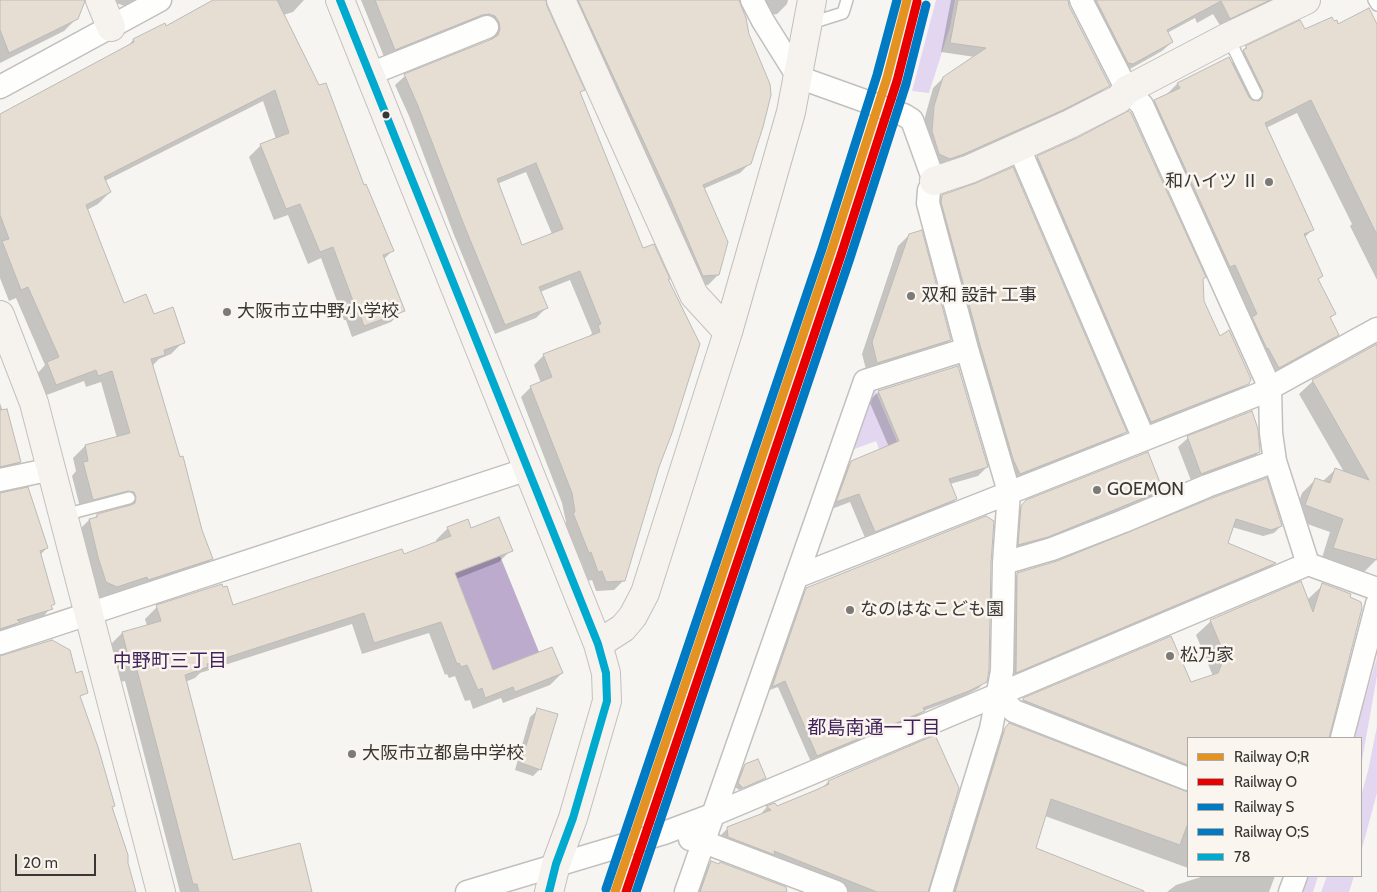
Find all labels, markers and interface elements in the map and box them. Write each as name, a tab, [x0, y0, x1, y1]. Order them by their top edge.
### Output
unlabelled marker	[381, 110, 391, 120]
place label: 和ハイツ Ⅱ	[1165, 171, 1259, 193]
marker: 和ハイツ Ⅱ	[1263, 176, 1275, 188]
place label: 双和 設計 工事	[921, 285, 1037, 307]
marker: 双和 設計 工事	[905, 290, 917, 302]
place label: 大阪市立中野小学校	[237, 301, 399, 323]
marker: 大阪市立中野小学校	[221, 306, 233, 318]
place label: GOEMON	[1107, 479, 1184, 501]
marker: GOEMON	[1091, 484, 1103, 496]
place label: なのはなこども園	[860, 599, 1004, 621]
marker: なのはなこども園	[844, 604, 856, 616]
place label: 松乃家	[1180, 645, 1234, 667]
district label: 中野町三丁目	[113, 650, 227, 672]
marker: 松乃家	[1164, 650, 1176, 662]
district label: 都島南通一丁目	[808, 717, 940, 739]
legend	[1187, 737, 1362, 877]
place label: 大阪市立都島中学校	[362, 743, 524, 765]
marker: 大阪市立都島中学校	[346, 748, 358, 760]
text: Railway O;R	[1234, 748, 1309, 766]
text: Railway O	[1234, 773, 1297, 791]
text: Railway S	[1234, 798, 1294, 816]
text: Railway O;S	[1234, 823, 1309, 841]
scale bar	[18, 844, 99, 876]
text: 78	[1234, 848, 1251, 866]
text: 20 m	[23, 854, 58, 872]

